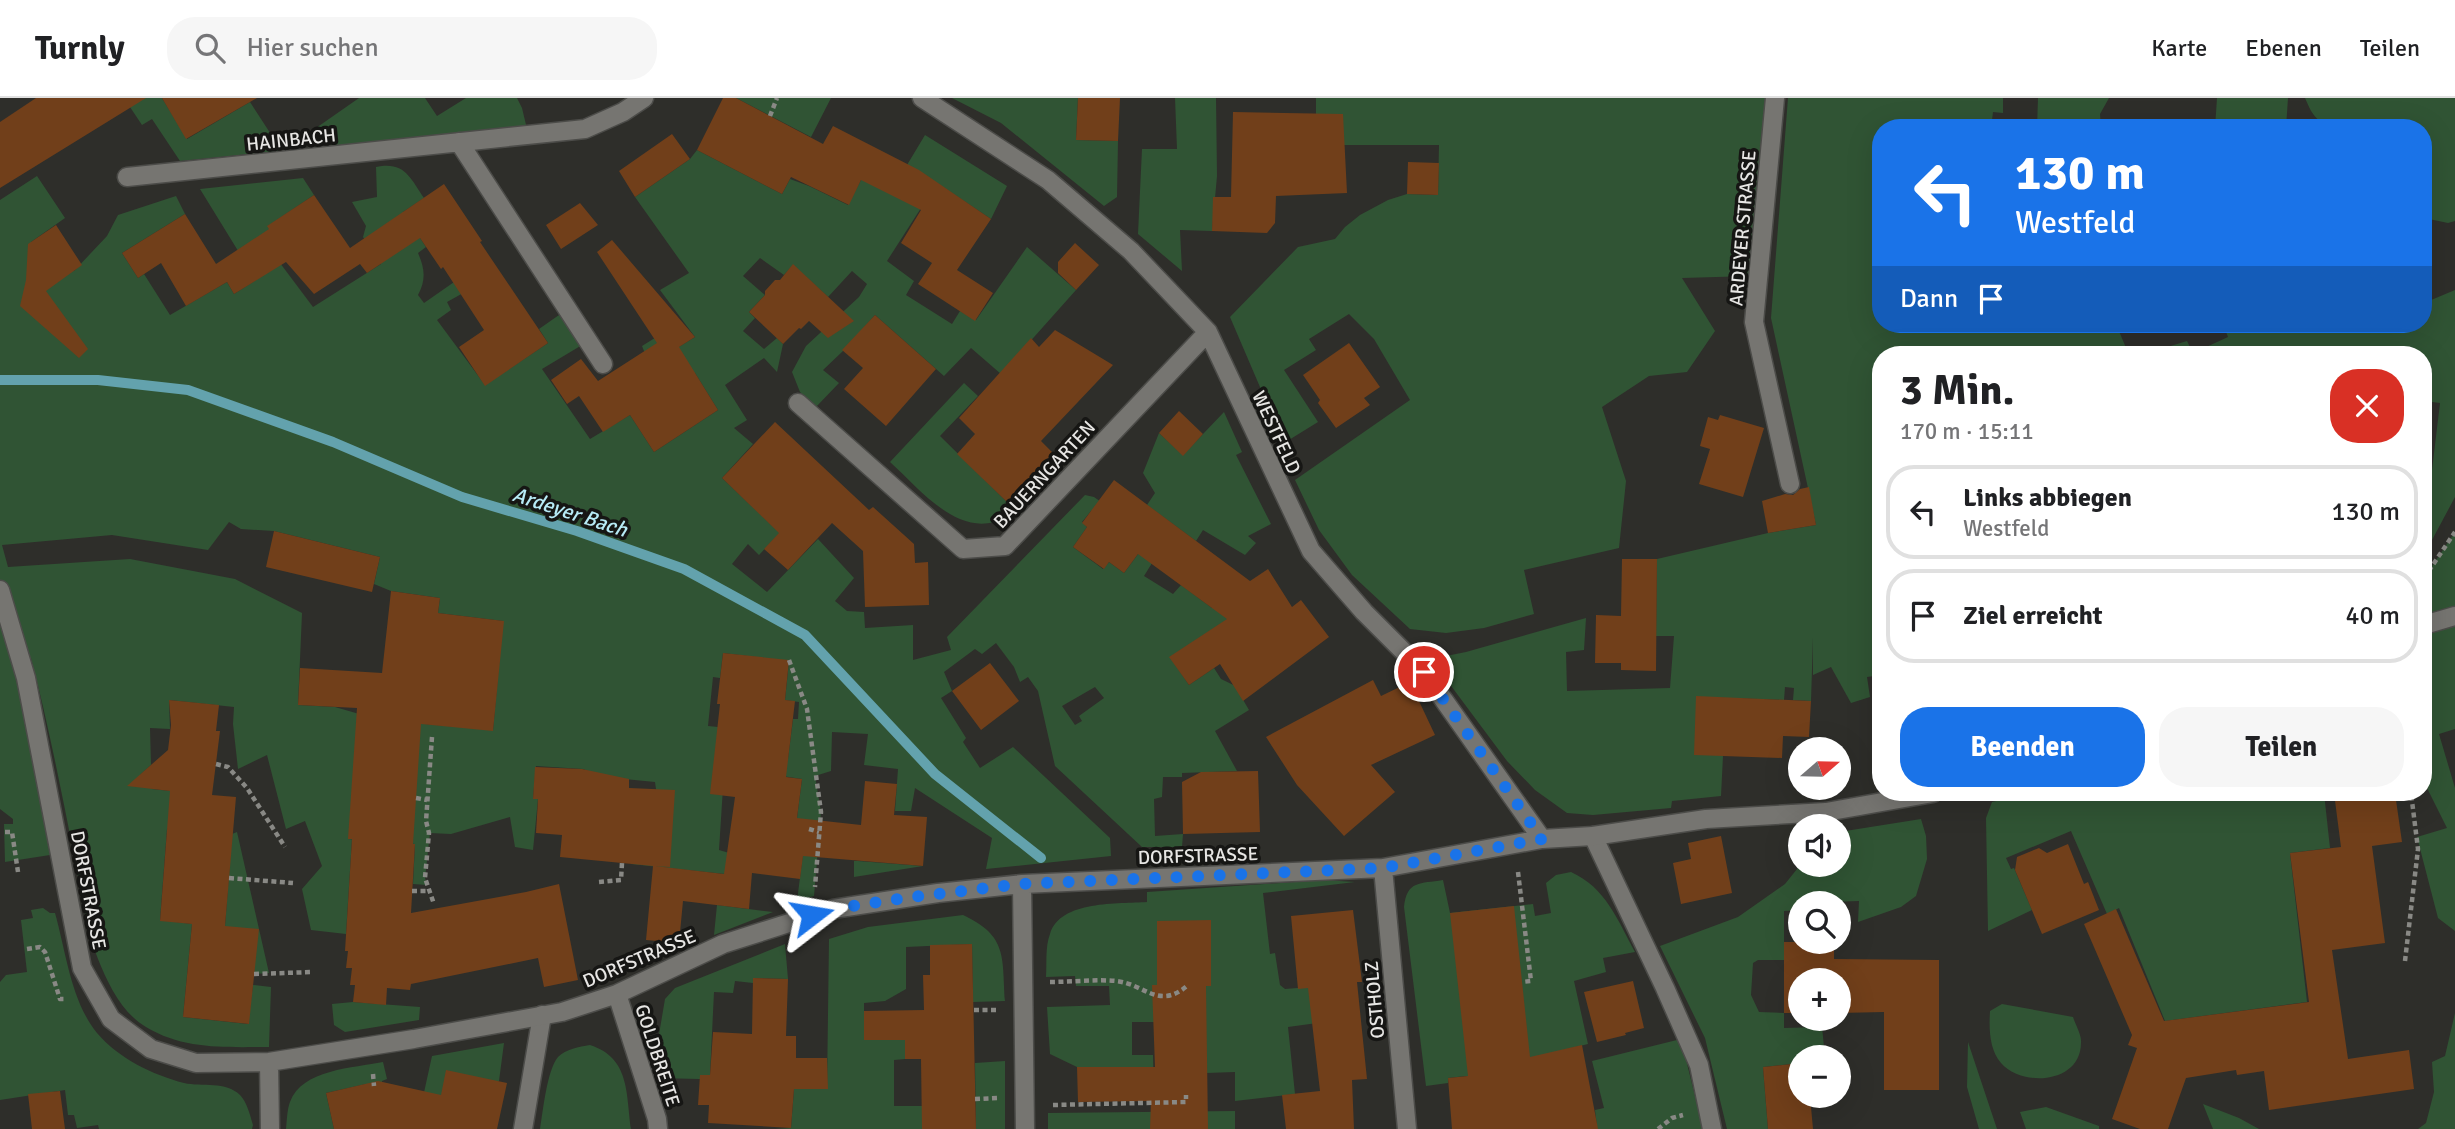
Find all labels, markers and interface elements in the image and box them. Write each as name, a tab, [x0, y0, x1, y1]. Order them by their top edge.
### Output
search box	[167, 17, 657, 80]
text: Turnly	[35, 28, 125, 69]
icon: search	[191, 29, 229, 67]
text: Hier suchen	[247, 32, 379, 64]
text: Karte	[2151, 33, 2207, 63]
text: Ebenen	[2245, 33, 2322, 63]
text: Teilen	[2360, 33, 2420, 63]
street label: HAINBACH	[245, 123, 337, 157]
text: 130 m	[2015, 143, 2145, 203]
icon: left	[1900, 147, 1991, 238]
street label: ARDEYER STRASSE	[1724, 149, 1762, 307]
text: Westfeld	[2015, 203, 2135, 242]
icon: arrive	[1972, 280, 2010, 318]
text: Dann	[1900, 283, 1958, 315]
text: 3 Min.	[1900, 365, 2014, 416]
button: close	[2330, 369, 2404, 443]
street label: WESTFELD	[1246, 387, 1306, 478]
street label: BAUERNGARTEN	[989, 416, 1101, 534]
text: 170 m · 15:11	[1900, 417, 2034, 446]
water label: Ardeyer Bach	[509, 481, 631, 543]
text: Links abbiegen	[1963, 482, 2132, 514]
icon: left	[1904, 493, 1942, 531]
text: 130 m	[2331, 496, 2400, 528]
text: Westfeld	[1963, 514, 2050, 543]
icon: arrive	[1904, 597, 1942, 635]
text: Ziel erreicht	[1963, 600, 2103, 632]
text: 40 m	[2345, 600, 2400, 632]
pin	[1394, 642, 1454, 702]
icon: arrive	[1405, 653, 1443, 691]
button: Beenden	[1900, 707, 2145, 787]
button: Teilen	[2159, 707, 2404, 787]
north arrow	[1788, 737, 1852, 800]
map controls	[1788, 737, 1851, 1108]
button: sound	[1788, 814, 1851, 877]
street label: DORFSTRASSE	[65, 829, 111, 952]
street label: DORFSTRASSE	[1137, 842, 1259, 870]
position arrow	[775, 878, 849, 952]
button: search	[1788, 891, 1851, 954]
street label: DORFSTRASSE	[579, 924, 700, 993]
street label: OSTHOLZ	[1360, 960, 1390, 1040]
button: +	[1788, 968, 1851, 1031]
street label: GOLDBREITE	[629, 1001, 685, 1109]
button: −	[1788, 1045, 1851, 1108]

